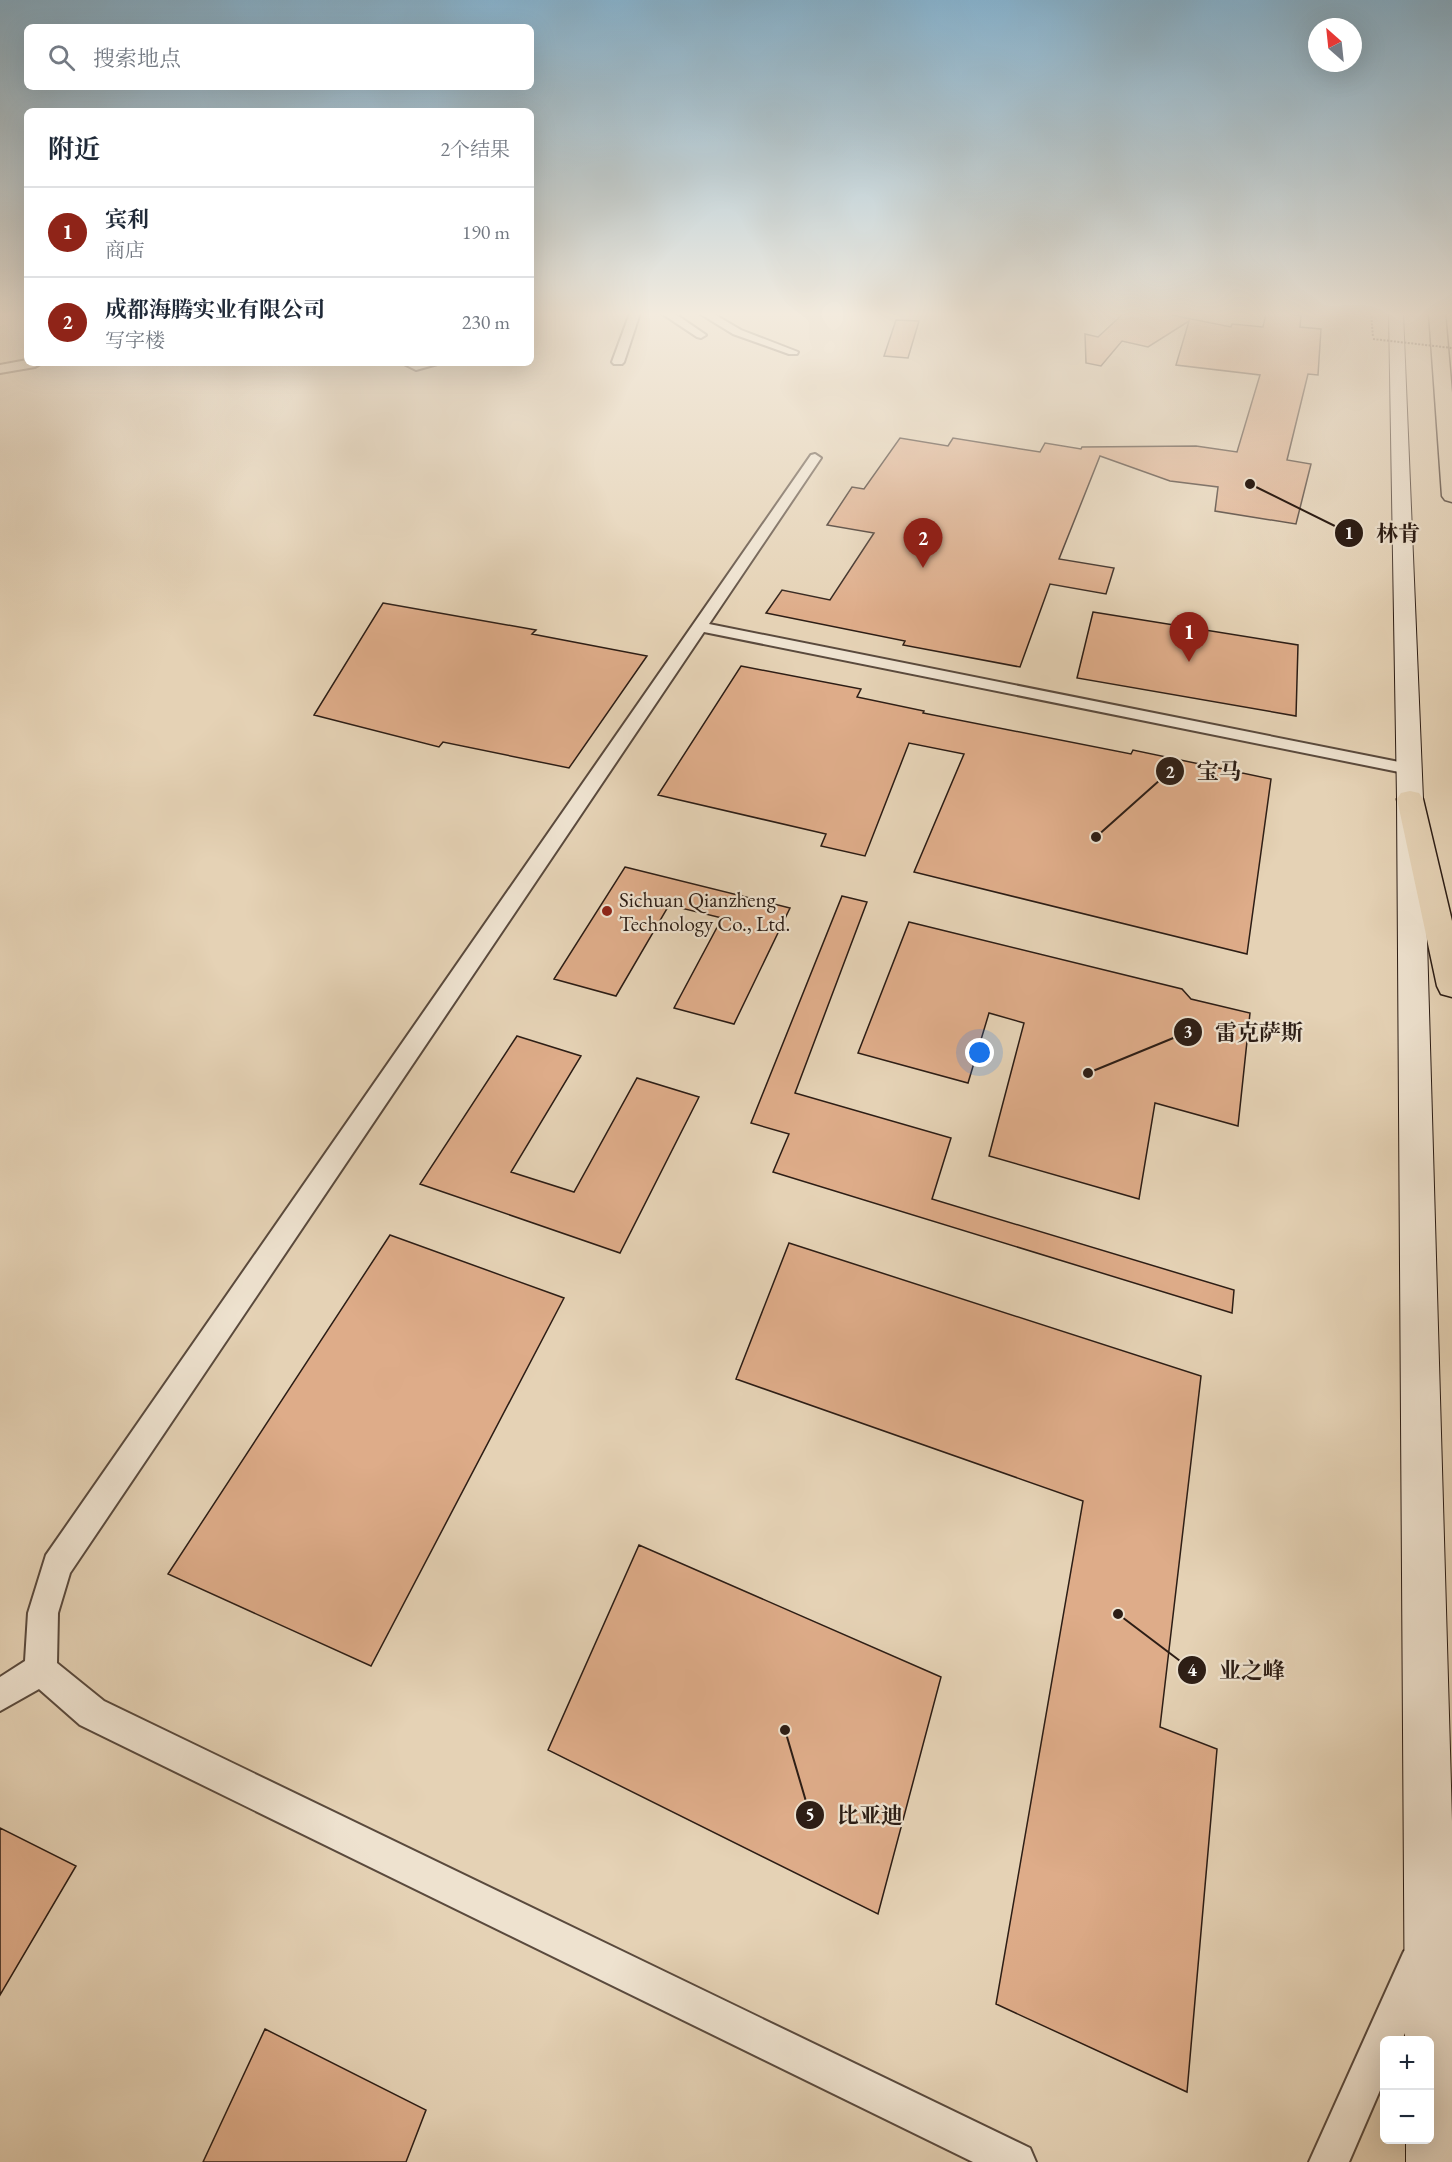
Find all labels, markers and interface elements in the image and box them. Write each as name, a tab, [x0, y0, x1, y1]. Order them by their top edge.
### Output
north arrow	[1308, 18, 1362, 72]
search box	[24, 24, 534, 90]
icon: search	[45, 41, 78, 74]
text: 搜索地点	[93, 44, 181, 73]
text: 附近	[48, 132, 100, 166]
text: 2个结果	[440, 136, 510, 162]
text: 宾利	[105, 205, 149, 234]
text: 1	[62, 219, 73, 245]
text: 190 m	[462, 219, 510, 245]
text: 商店	[105, 237, 145, 263]
text: 成都海腾实业有限公司	[105, 295, 325, 324]
text: 2	[62, 309, 73, 335]
text: 230 m	[462, 309, 510, 335]
text: 写字楼	[105, 327, 165, 353]
callout: 林肯	[1334, 513, 1432, 553]
pin: 2	[904, 518, 942, 568]
text: 林肯	[1376, 519, 1420, 548]
text: 1	[1344, 521, 1354, 544]
pin: 1	[1170, 612, 1208, 662]
callout: 宝马	[1155, 751, 1253, 791]
text: 宝马	[1197, 757, 1241, 786]
text: 2	[1165, 760, 1175, 783]
place label: Sichuan Qianzheng Technology Co., Ltd.	[619, 886, 790, 937]
marker: Sichuan Qianzheng Technology Co., Ltd.	[600, 904, 614, 918]
callout: 雷克萨斯	[1173, 1012, 1315, 1052]
text: 雷克萨斯	[1215, 1018, 1303, 1047]
text: 3	[1183, 1020, 1193, 1043]
your location	[965, 1038, 994, 1067]
callout: 业之峰	[1177, 1650, 1297, 1690]
text: 业之峰	[1219, 1656, 1285, 1685]
text: 4	[1187, 1658, 1197, 1681]
callout: 比亚迪	[795, 1795, 915, 1835]
text: 比亚迪	[837, 1801, 903, 1830]
text: 5	[805, 1803, 815, 1826]
map controls	[1380, 2036, 1434, 2144]
button: +	[1380, 2036, 1434, 2090]
button: −	[1380, 2090, 1434, 2144]

